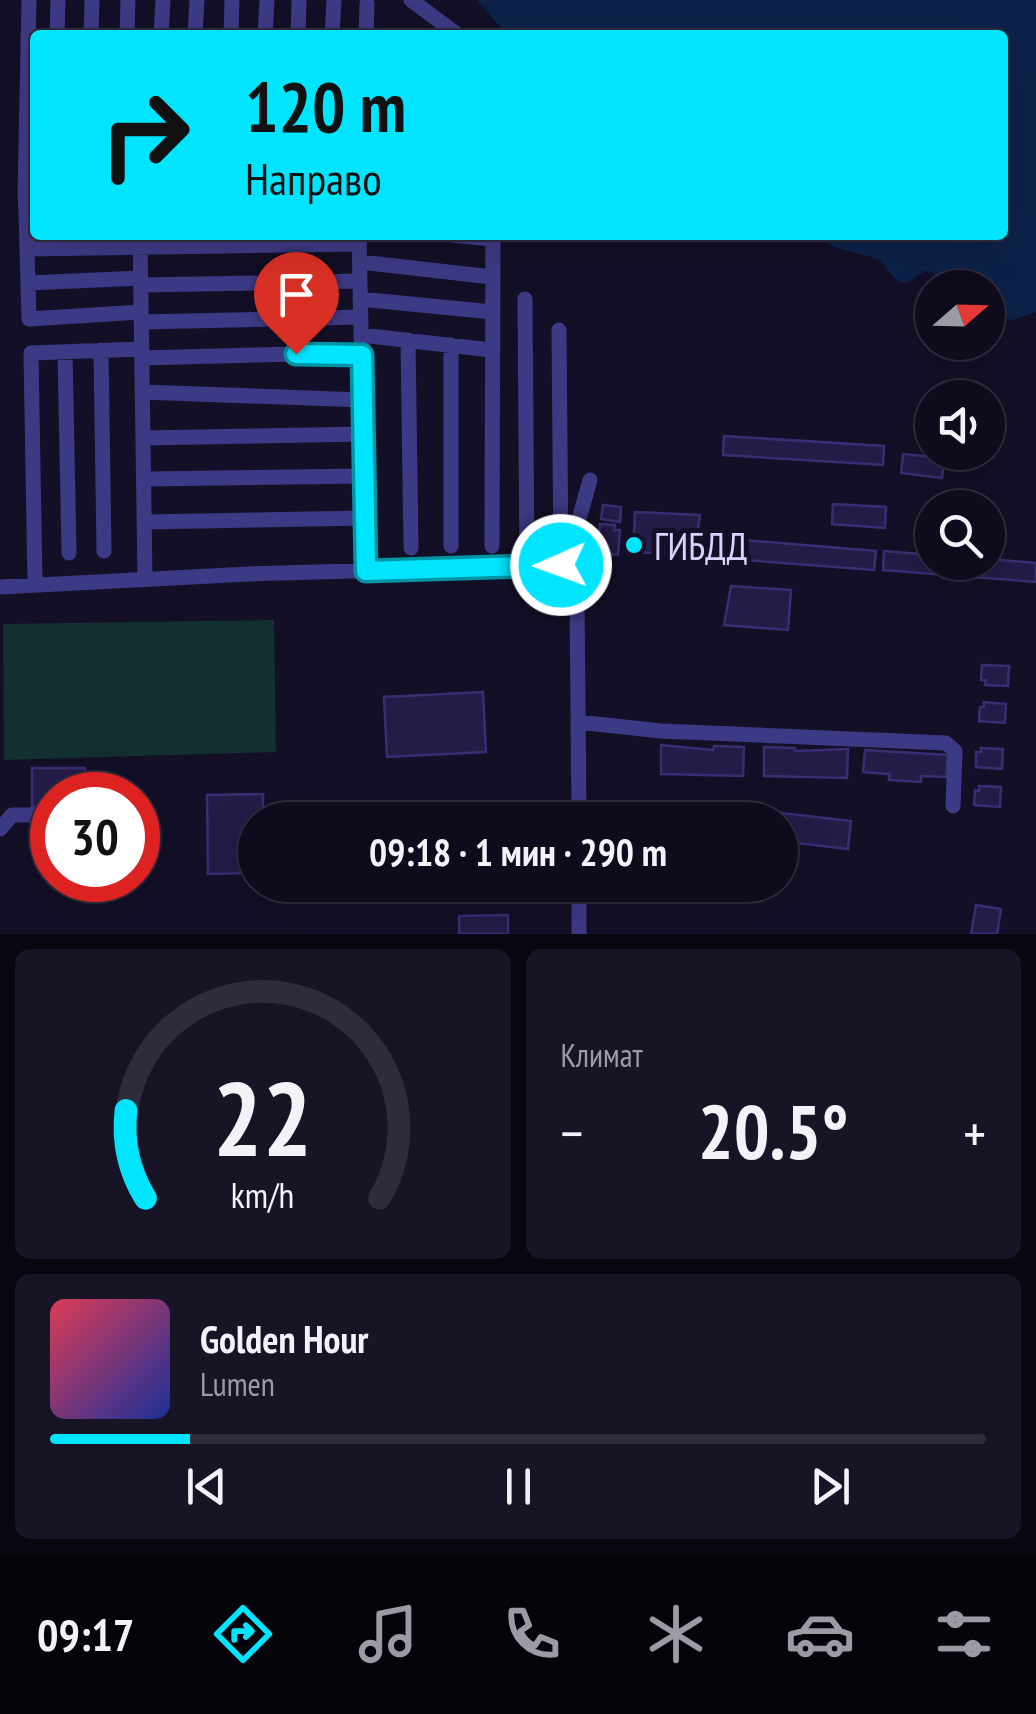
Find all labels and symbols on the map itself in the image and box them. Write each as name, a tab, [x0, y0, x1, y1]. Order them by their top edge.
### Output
pin	[254, 252, 339, 355]
north arrow	[915, 270, 1005, 360]
position arrow	[509, 513, 613, 617]
place label: ГИБДД	[654, 521, 747, 570]
marker: ГИБДД	[623, 534, 645, 556]
speed limit sign: 30	[30, 772, 160, 902]

